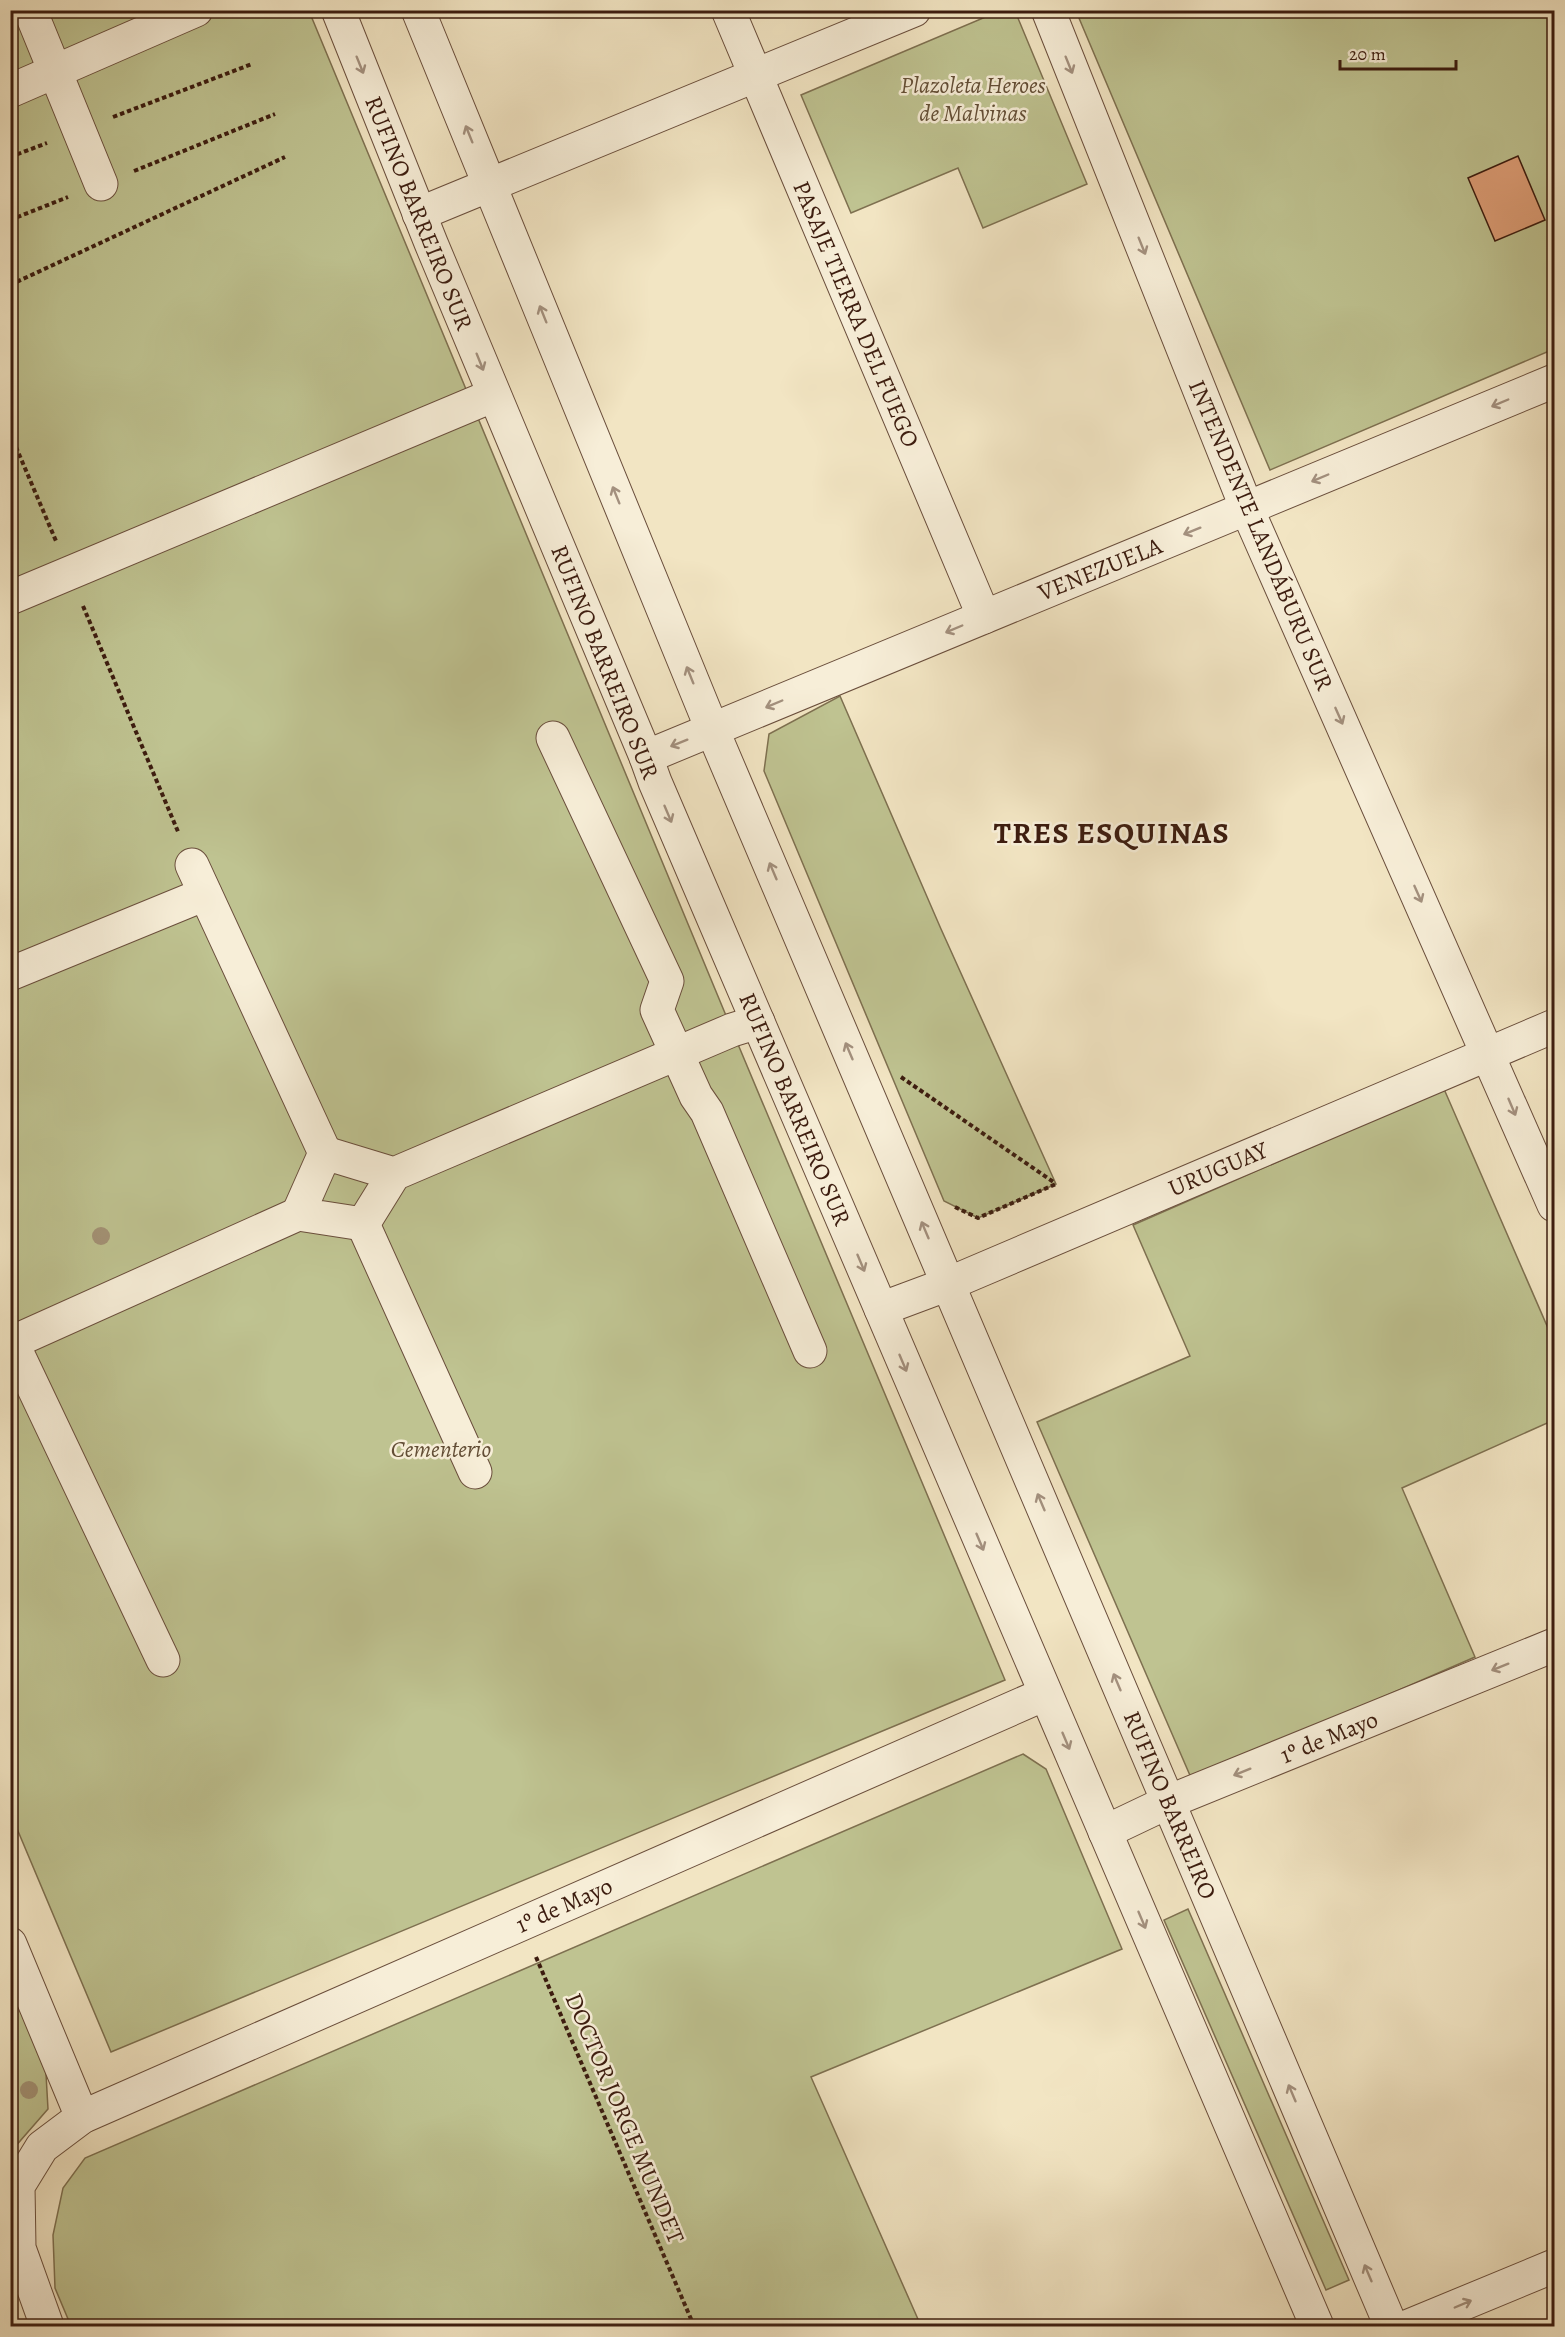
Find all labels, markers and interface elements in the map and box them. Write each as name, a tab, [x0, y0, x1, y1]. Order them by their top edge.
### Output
scale bar	[1340, 33, 1456, 71]
text: 20 m	[1349, 42, 1386, 66]
one-way arrow	[355, 55, 366, 74]
one-way arrow	[1064, 55, 1075, 74]
park label: Plazoleta Heroes de Malvinas	[900, 69, 1046, 129]
street label: RUFINO BARREIRO SUR	[357, 91, 481, 335]
one-way arrow	[463, 125, 474, 143]
street label: PASAJE TIERRA DEL FUEGO	[785, 176, 927, 452]
one-way arrow	[1137, 236, 1148, 255]
one-way arrow	[537, 305, 548, 324]
one-way arrow	[475, 353, 486, 371]
street label: INTENDENTE LANDÁBURU SUR	[1181, 375, 1341, 695]
one-way arrow	[1492, 398, 1510, 409]
one-way arrow	[1312, 473, 1330, 484]
one-way arrow	[610, 486, 621, 504]
one-way arrow	[1184, 526, 1202, 537]
street label: VENEZUELA	[1032, 529, 1168, 609]
street label: RUFINO BARREIRO SUR	[543, 540, 667, 784]
one-way arrow	[945, 624, 963, 635]
one-way arrow	[684, 666, 695, 685]
one-way arrow	[765, 699, 783, 710]
one-way arrow	[1333, 707, 1345, 725]
one-way arrow	[670, 738, 689, 749]
one-way arrow	[663, 804, 674, 822]
district label: TRES ESQUINAS	[994, 813, 1230, 853]
one-way arrow	[766, 863, 778, 881]
one-way arrow	[1412, 885, 1424, 903]
street label: RUFINO BARREIRO SUR	[731, 988, 859, 1231]
one-way arrow	[843, 1042, 854, 1060]
one-way arrow	[1507, 1098, 1518, 1116]
street label: URUGUAY	[1163, 1133, 1274, 1204]
one-way arrow	[919, 1222, 930, 1240]
one-way arrow	[856, 1253, 867, 1272]
one-way arrow	[898, 1354, 909, 1372]
park label: Cementerio	[391, 1433, 491, 1465]
one-way arrow	[1035, 1494, 1046, 1512]
one-way arrow	[975, 1533, 986, 1551]
one-way arrow	[1492, 1662, 1510, 1673]
one-way arrow	[1111, 1673, 1122, 1691]
street label: 1º de Mayo	[1275, 1703, 1383, 1771]
street label: RUFINO BARREIRO	[1116, 1706, 1224, 1904]
one-way arrow	[1060, 1731, 1072, 1749]
one-way arrow	[1233, 1767, 1252, 1778]
street label: 1º de Mayo	[511, 1870, 617, 1940]
one-way arrow	[1138, 1911, 1149, 1929]
street label: DOCTOR JORGE MUNDET	[558, 1988, 692, 2248]
one-way arrow	[1286, 2085, 1297, 2103]
one-way arrow	[1362, 2264, 1373, 2282]
one-way arrow	[1454, 2298, 1472, 2309]

